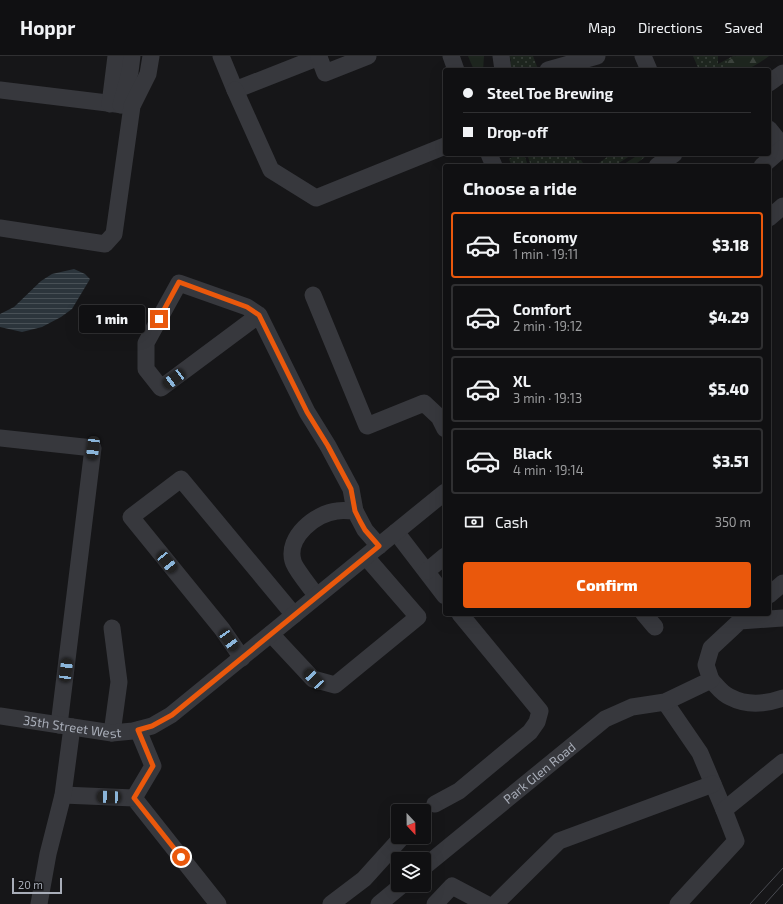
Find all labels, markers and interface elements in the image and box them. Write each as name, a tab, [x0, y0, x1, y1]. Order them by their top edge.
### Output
text: Hoppr	[20, 16, 75, 39]
text: Map	[588, 19, 616, 36]
text: Directions	[638, 19, 703, 36]
text: Saved	[725, 19, 763, 36]
text: Steel Toe Brewing	[487, 84, 613, 102]
text: Drop-off	[487, 123, 548, 141]
text: Choose a ride	[463, 177, 577, 199]
icon: car	[465, 227, 501, 263]
text: Economy	[513, 228, 578, 246]
text: $3.18	[712, 236, 749, 254]
text: 1 min · 19:11	[513, 246, 578, 262]
icon: car	[465, 299, 501, 335]
text: Comfort	[513, 300, 571, 318]
callout: 1 min	[79, 305, 145, 333]
text: $4.29	[709, 308, 749, 326]
route end	[150, 310, 168, 328]
text: 1 min	[96, 311, 128, 327]
text: 2 min · 19:12	[513, 318, 582, 334]
car	[161, 367, 187, 391]
icon: car	[465, 371, 501, 407]
text: XL	[513, 372, 531, 390]
text: $5.40	[709, 380, 749, 398]
text: 3 min · 19:13	[513, 390, 582, 406]
car	[86, 435, 100, 461]
icon: car	[465, 443, 501, 479]
text: Black	[513, 444, 552, 462]
text: $3.51	[713, 452, 749, 470]
text: 4 min · 19:14	[513, 462, 584, 478]
icon: cash	[463, 511, 485, 533]
text: Cash	[495, 513, 528, 531]
text: 350 m	[715, 514, 751, 530]
car	[155, 549, 179, 575]
button: Confirm	[463, 562, 751, 608]
car	[217, 627, 241, 653]
car	[59, 657, 73, 683]
car	[301, 666, 327, 692]
street label: 35th Street West	[22, 712, 122, 741]
street label: Park Glen Road	[500, 738, 579, 807]
car	[97, 791, 121, 803]
north arrow	[391, 804, 431, 844]
map controls	[391, 804, 431, 892]
route start	[172, 848, 190, 866]
button: layers	[391, 852, 431, 892]
scale bar	[12, 876, 62, 895]
text: 20 m	[18, 878, 43, 891]

